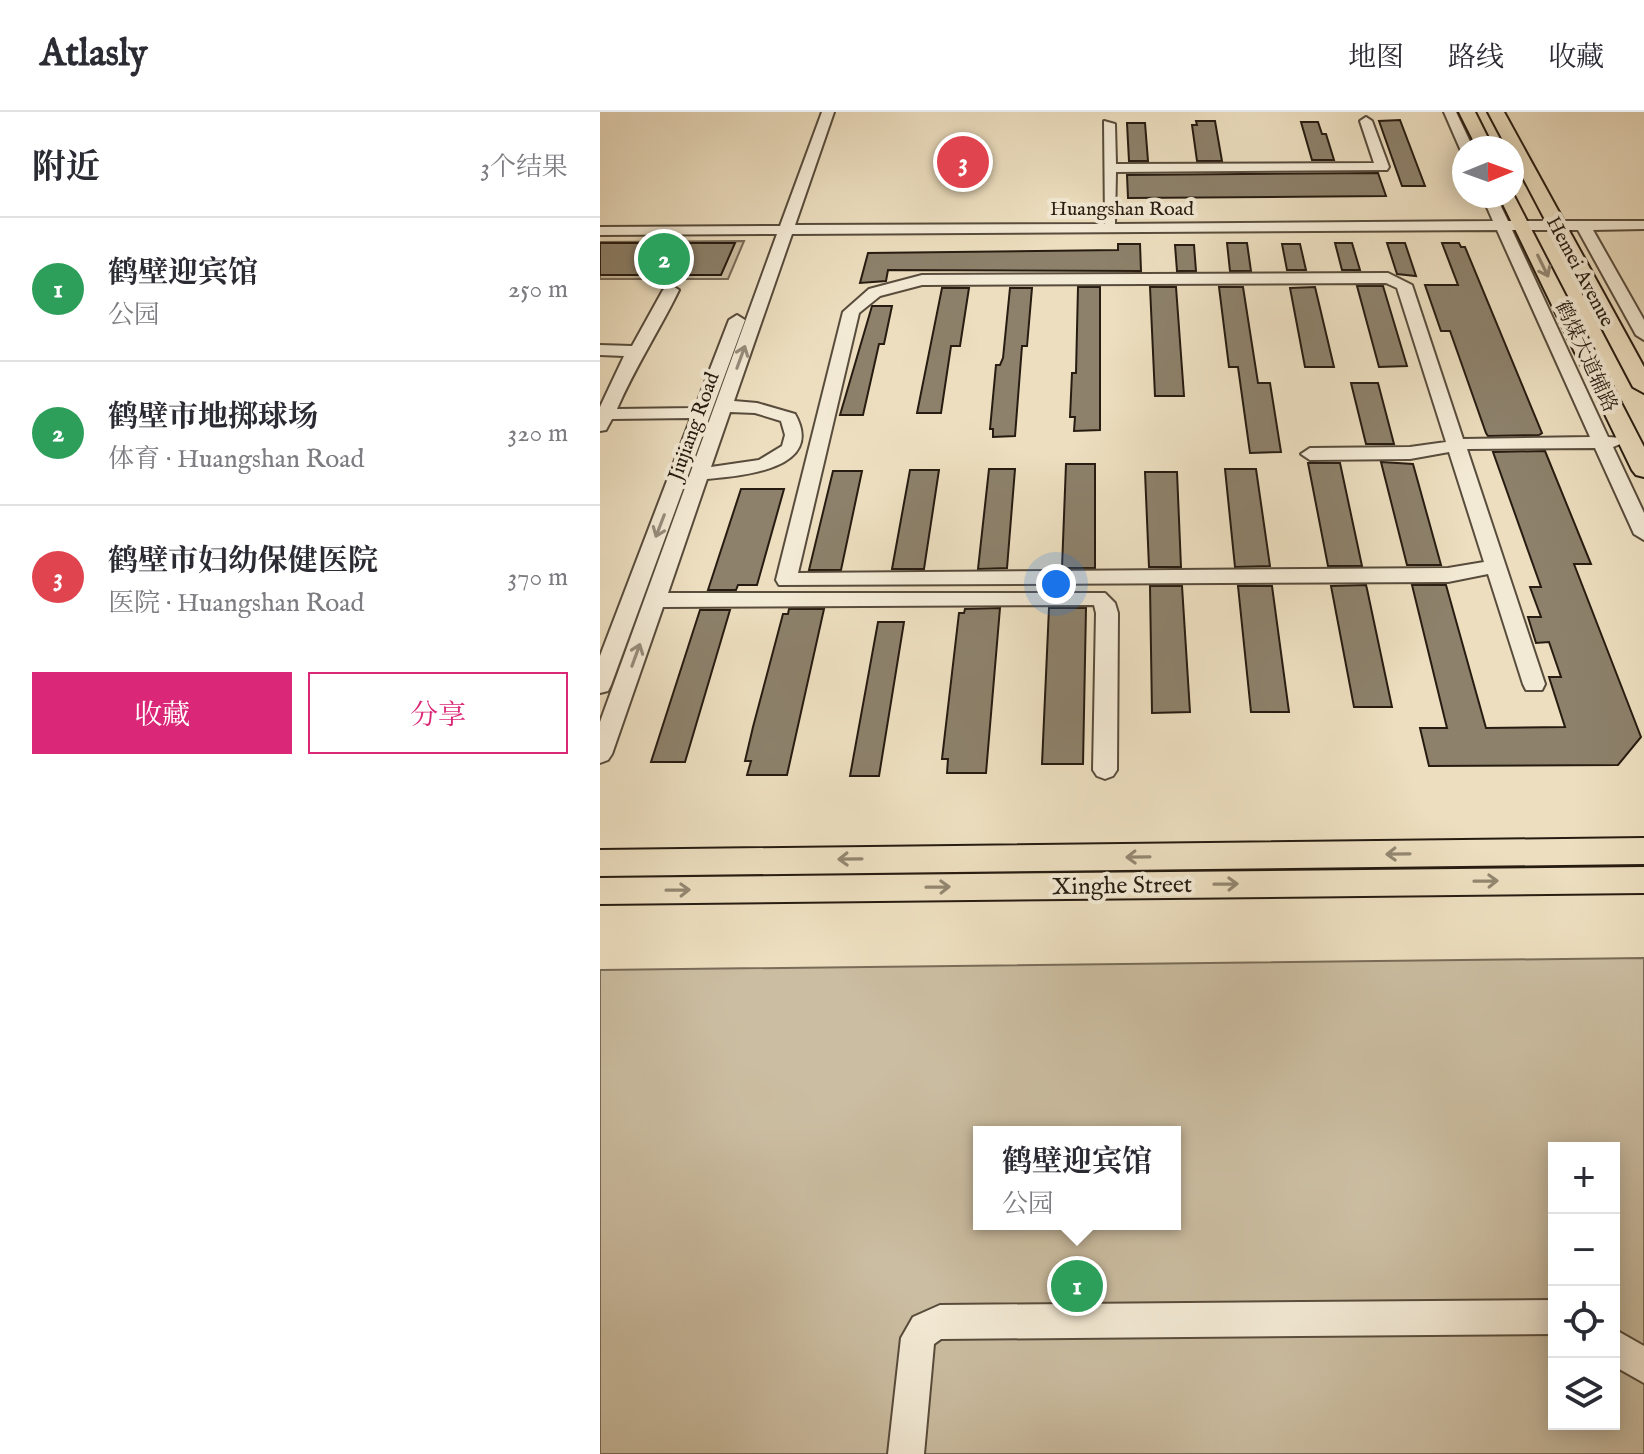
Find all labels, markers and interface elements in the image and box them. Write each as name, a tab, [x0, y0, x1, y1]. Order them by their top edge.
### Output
text: Atlasly	[40, 31, 148, 79]
text: 地图	[1348, 41, 1404, 76]
text: 路线	[1448, 41, 1504, 76]
text: 收藏	[1548, 41, 1604, 76]
pin: 3	[937, 132, 989, 192]
north arrow	[1452, 136, 1524, 208]
text: 附近	[32, 147, 100, 190]
text: 3个结果	[480, 151, 568, 184]
street label: Huangshan Road	[1050, 197, 1194, 222]
street label: Hemei Avenue	[1540, 212, 1619, 331]
pin: 2	[638, 229, 690, 289]
one-way arrow	[1536, 253, 1551, 277]
text: 鹤壁迎宾馆	[108, 255, 258, 293]
text: 1	[53, 273, 63, 306]
text: 250 m	[508, 273, 568, 306]
street label: 鹤煤大道辅路	[1549, 297, 1622, 416]
text: 公园	[108, 299, 160, 332]
one-way arrow	[735, 345, 750, 370]
street label: Jiujiang Road	[663, 369, 726, 486]
text: 鹤壁市地掷球场	[108, 399, 318, 437]
text: 2	[52, 417, 64, 450]
text: 320 m	[508, 417, 568, 450]
text: 体育 · Huangshan Road	[108, 443, 364, 476]
one-way arrow	[652, 513, 666, 538]
text: 鹤壁市妇幼保健医院	[108, 543, 378, 581]
text: 3	[53, 561, 63, 594]
text: 370 m	[508, 561, 568, 594]
your location	[1036, 564, 1076, 604]
text: 医院 · Huangshan Road	[108, 587, 364, 620]
one-way arrow	[629, 642, 644, 667]
button: 收藏	[32, 672, 292, 754]
button: 分享	[308, 672, 568, 754]
one-way arrow	[1385, 846, 1412, 862]
one-way arrow	[1125, 849, 1152, 864]
one-way arrow	[837, 852, 864, 867]
street label: Xinghe Street	[1052, 870, 1192, 903]
one-way arrow	[1472, 873, 1499, 889]
one-way arrow	[1212, 876, 1239, 892]
one-way arrow	[924, 879, 951, 895]
one-way arrow	[664, 882, 691, 898]
popup	[973, 1126, 1181, 1230]
map controls	[1548, 1142, 1620, 1430]
button: +	[1548, 1142, 1620, 1214]
text: 鹤壁迎宾馆	[1002, 1144, 1152, 1182]
text: 公园	[1002, 1188, 1054, 1221]
button: −	[1548, 1214, 1620, 1286]
pin: 1	[1051, 1256, 1103, 1316]
button: locate	[1548, 1286, 1620, 1358]
button: layers	[1548, 1358, 1620, 1430]

